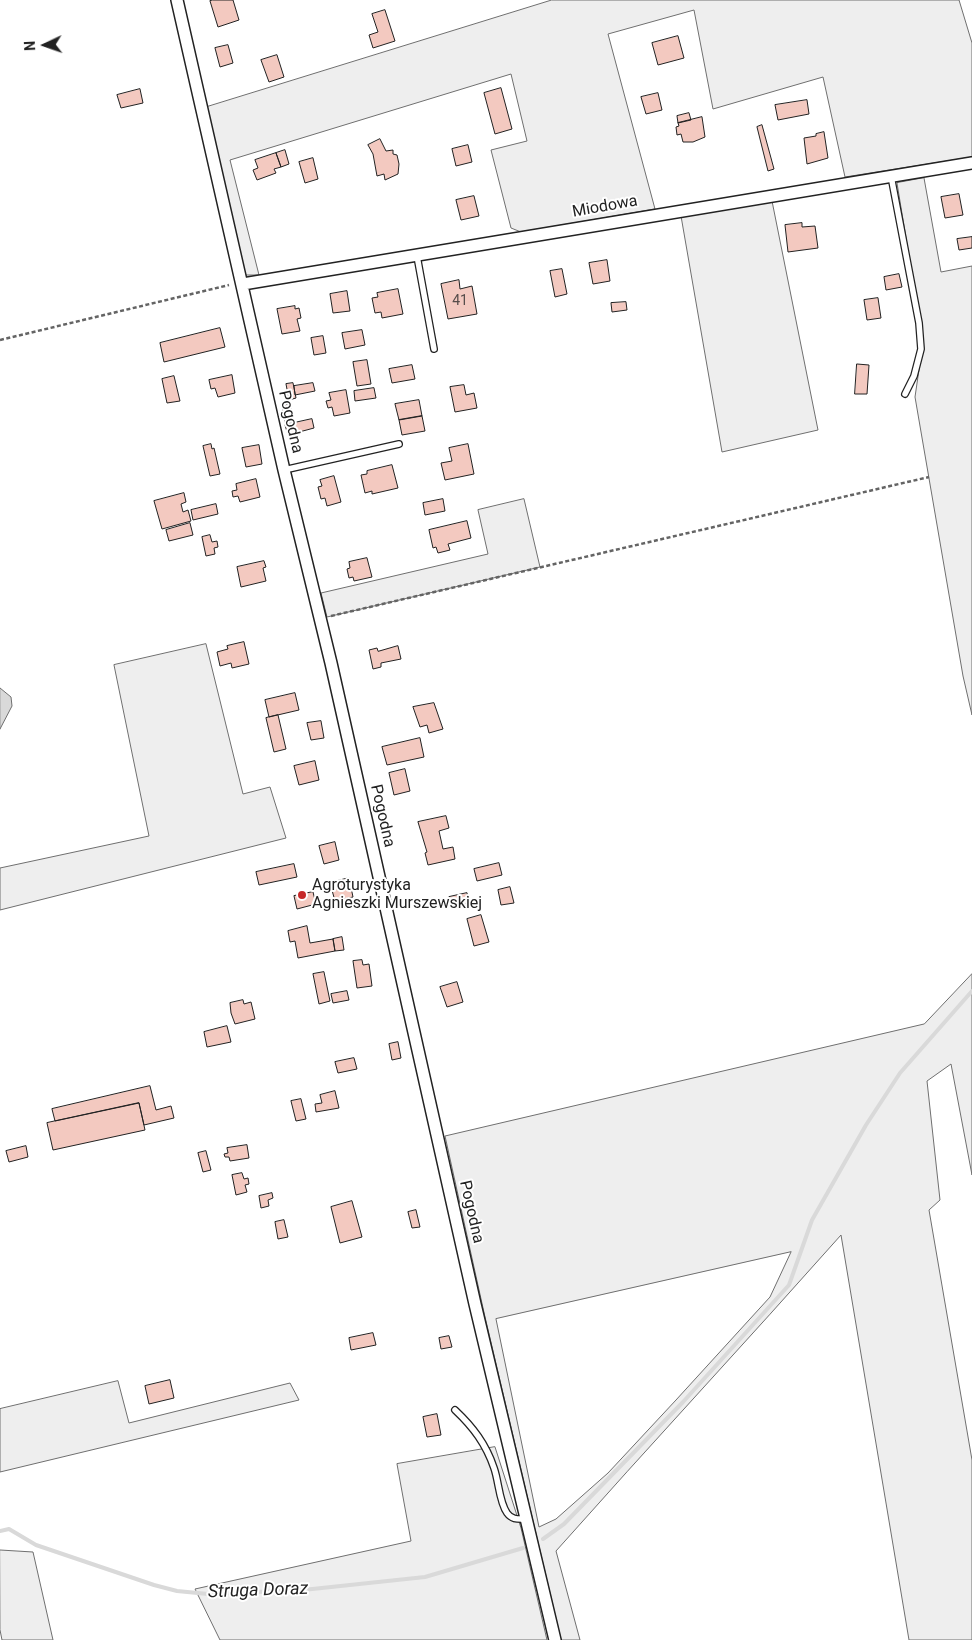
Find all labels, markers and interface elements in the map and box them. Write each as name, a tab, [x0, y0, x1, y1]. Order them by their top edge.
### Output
north arrow	[20, 20, 70, 70]
text: N	[22, 40, 38, 51]
street label: Miodowa	[571, 192, 639, 222]
house number: 41	[452, 293, 468, 309]
street label: Pogodna	[273, 389, 307, 455]
street label: Pogodna	[365, 783, 399, 849]
place label: Agroturystyka Agnieszki Murszewskiej	[312, 876, 482, 914]
marker: Agroturystyka Agnieszki Murszewskiej	[296, 889, 308, 901]
street label: Pogodna	[454, 1179, 488, 1245]
water label: Struga Doraz	[207, 1578, 309, 1604]

